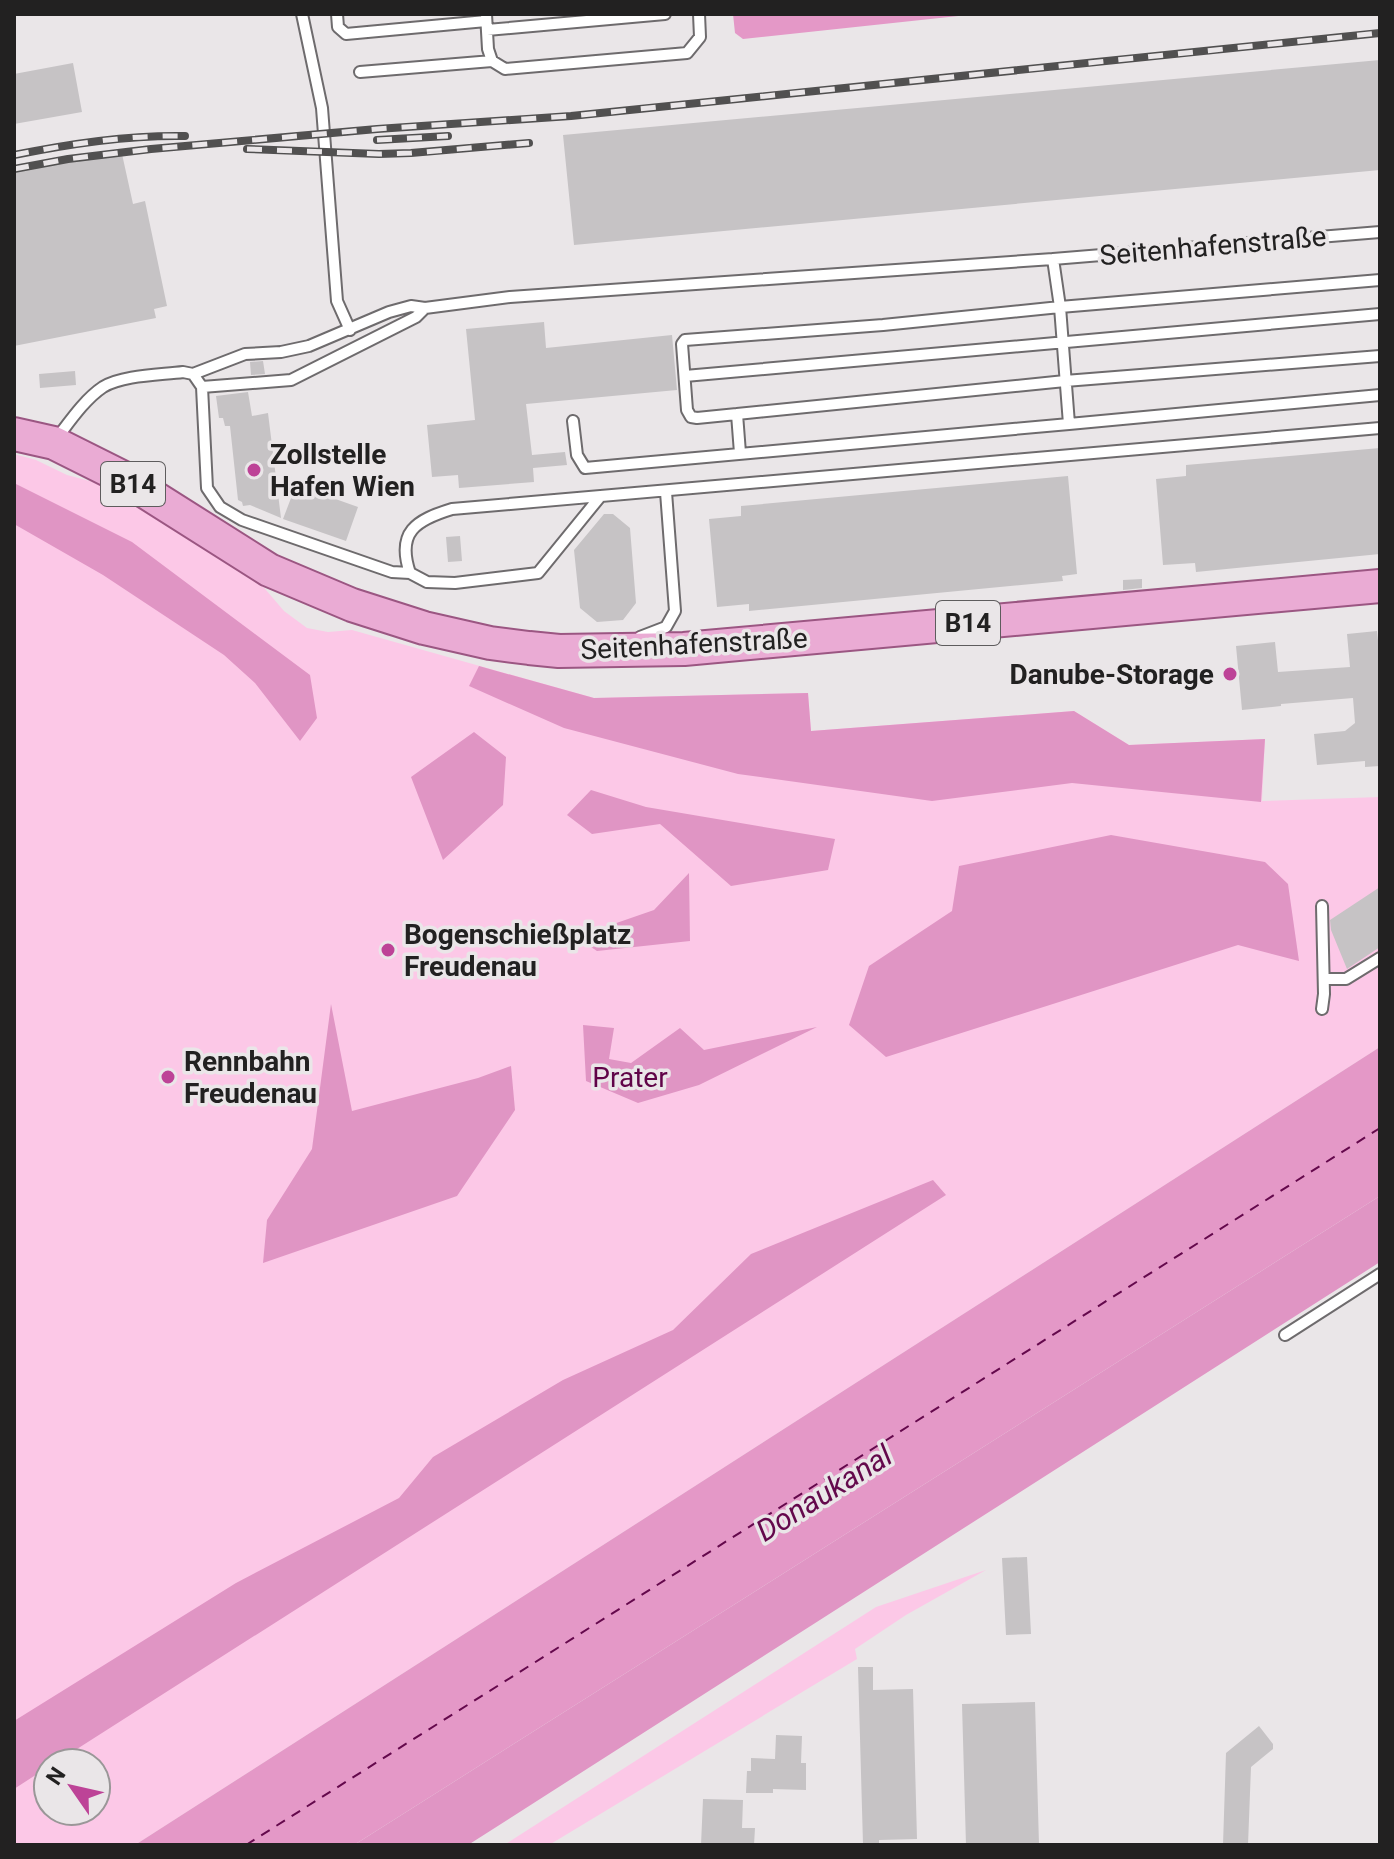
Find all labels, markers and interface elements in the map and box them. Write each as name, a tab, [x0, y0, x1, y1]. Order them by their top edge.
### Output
street label: Seitenhafenstraße	[1098, 220, 1328, 272]
place label: Zollstelle Hafen Wien	[270, 438, 415, 503]
marker: Zollstelle Hafen Wien	[245, 461, 263, 479]
road number: B14	[101, 462, 165, 506]
road number: B14	[936, 601, 1000, 645]
street label: Seitenhafenstraße	[580, 622, 808, 666]
place label: Danube-Storage	[1009, 658, 1214, 691]
marker: Danube-Storage	[1221, 665, 1239, 683]
place label: Bogenschießplatz Freudenau	[404, 918, 631, 983]
marker: Bogenschießplatz Freudenau	[379, 941, 397, 959]
place label: Rennbahn Freudenau	[184, 1045, 317, 1110]
park label: Prater	[592, 1061, 668, 1094]
marker: Rennbahn Freudenau	[159, 1068, 177, 1086]
water label: Donaukanal	[750, 1437, 899, 1548]
north arrow	[32, 1747, 112, 1827]
text: N	[41, 1763, 71, 1790]

